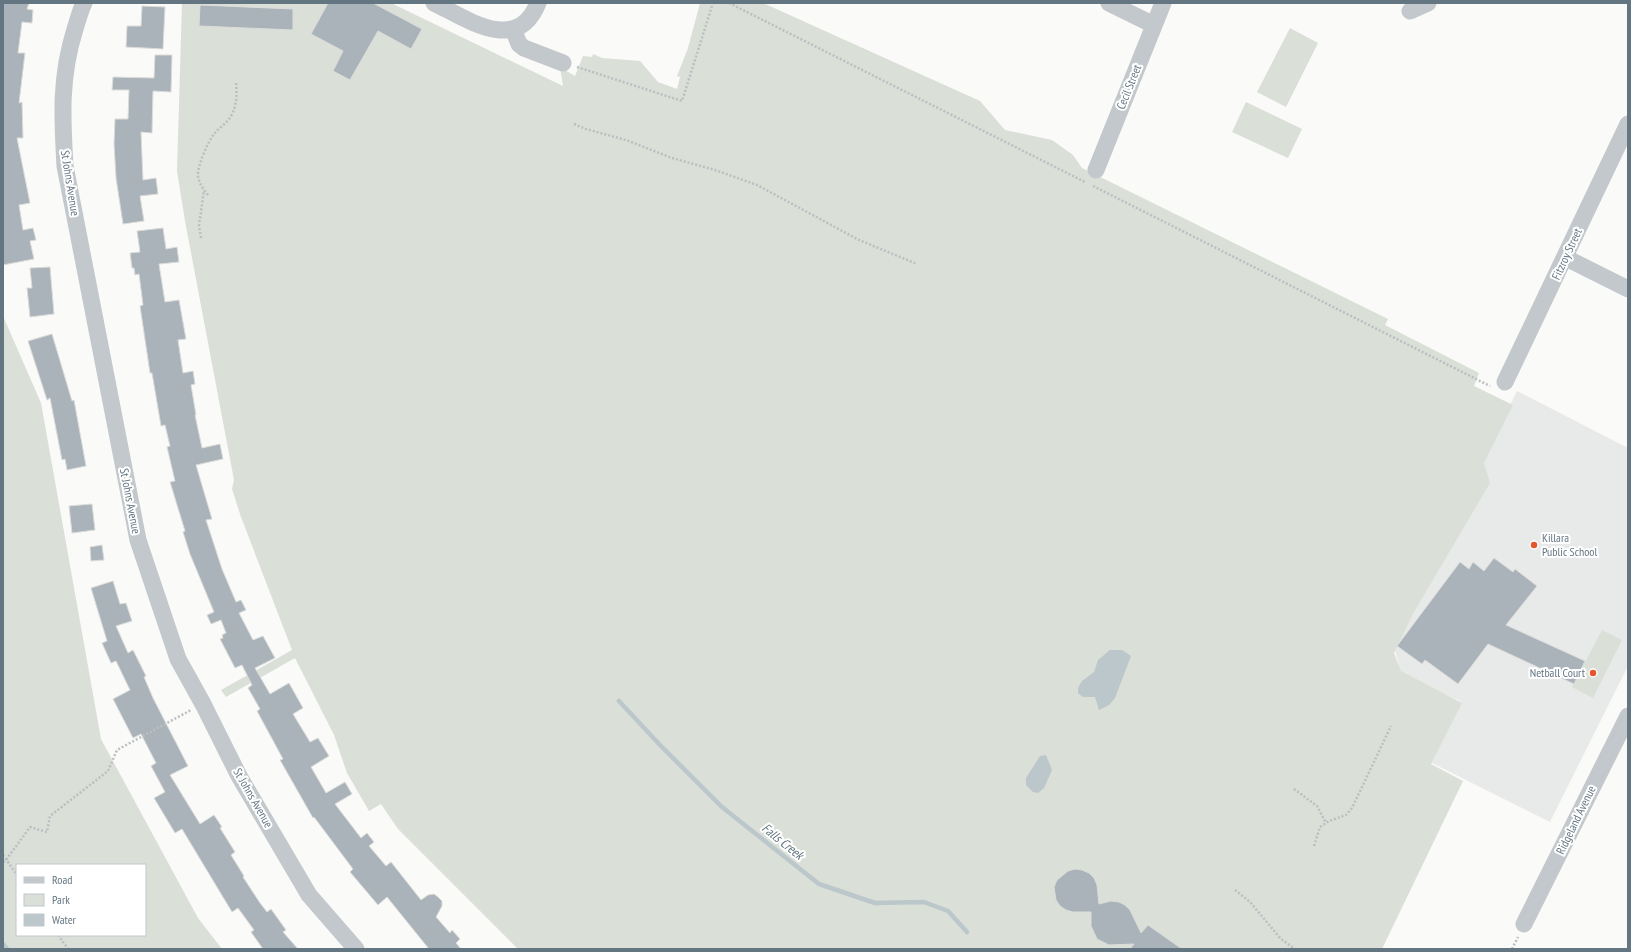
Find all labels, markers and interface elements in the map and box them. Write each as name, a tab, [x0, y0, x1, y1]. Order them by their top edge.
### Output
street label: Cecil Street	[1113, 62, 1145, 111]
street label: St Johns Avenue	[58, 149, 83, 217]
street label: Fitzroy Street	[1548, 225, 1585, 282]
street label: St Johns Avenue	[117, 467, 144, 535]
place label: Killara Public School	[1542, 530, 1598, 559]
marker: Killara Public School	[1529, 540, 1539, 550]
place label: Netball Court	[1530, 665, 1586, 680]
marker: Netball Court	[1588, 668, 1598, 678]
street label: St Johns Avenue	[230, 765, 277, 830]
street label: Ridgeland Avenue	[1553, 783, 1599, 856]
water label: Falls Creek	[758, 819, 809, 865]
legend	[16, 864, 146, 936]
text: Road	[52, 872, 72, 887]
text: Park	[52, 892, 70, 907]
text: Water	[52, 912, 77, 927]

